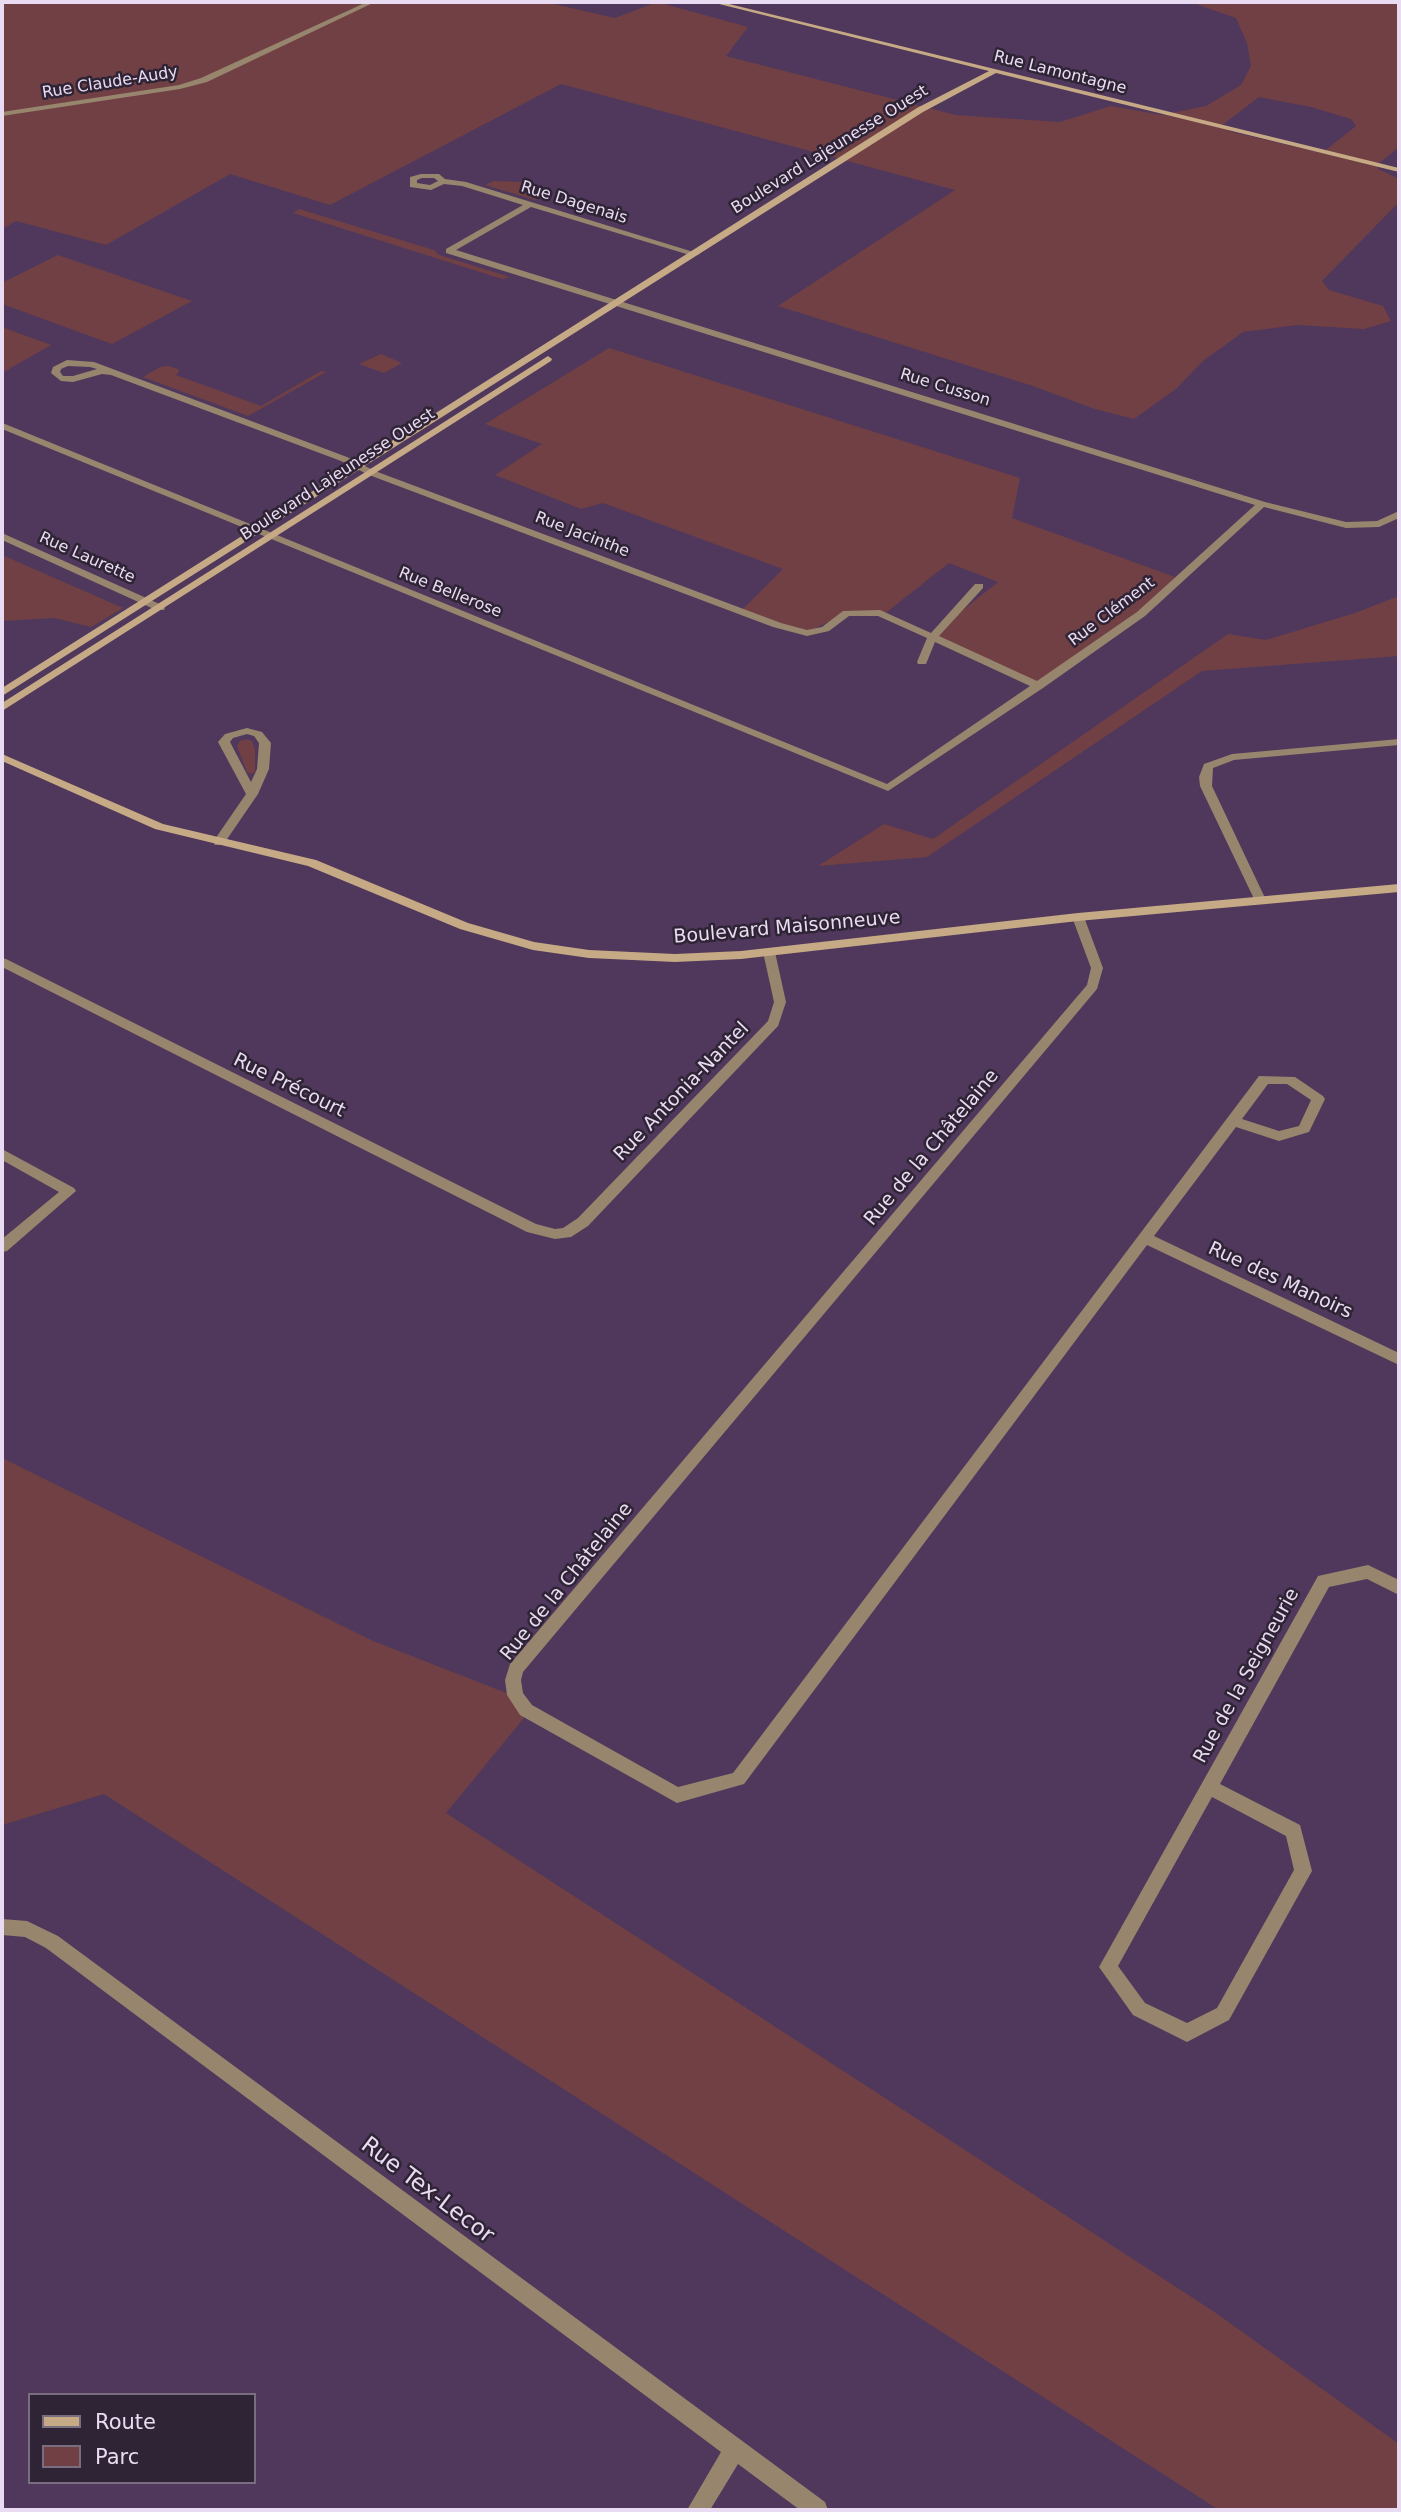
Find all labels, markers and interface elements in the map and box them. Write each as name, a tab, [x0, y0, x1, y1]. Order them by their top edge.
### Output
street label: Rue Lamontagne	[992, 47, 1128, 99]
street label: Rue Claude-Audy	[41, 63, 179, 103]
street label: Boulevard Lajeunesse Ouest	[728, 81, 932, 219]
street label: Rue Dagenais	[518, 178, 630, 228]
street label: Rue Cusson	[898, 365, 992, 411]
street label: Boulevard Lajeunesse Ouest	[237, 405, 439, 545]
street label: Rue Jacinthe	[532, 508, 632, 562]
street label: Rue Laurette	[36, 528, 138, 588]
street label: Rue Bellerose	[396, 564, 504, 622]
street label: Rue Clément	[1065, 573, 1159, 651]
street label: Boulevard Maisonneuve	[673, 907, 901, 949]
street label: Rue Antonia-Nantel	[610, 1018, 754, 1166]
street label: Rue Précourt	[229, 1049, 349, 1123]
street label: Rue de la Châtelaine	[860, 1065, 1004, 1231]
street label: Rue des Manoirs	[1204, 1238, 1356, 1324]
street label: Rue de la Châtelaine	[496, 1498, 638, 1666]
street label: Rue de la Seigneurie	[1189, 1585, 1305, 1767]
street label: Rue Tex-Lecor	[355, 2132, 499, 2250]
legend	[28, 2393, 256, 2484]
text: Route	[95, 2410, 156, 2434]
text: Parc	[95, 2445, 139, 2469]

